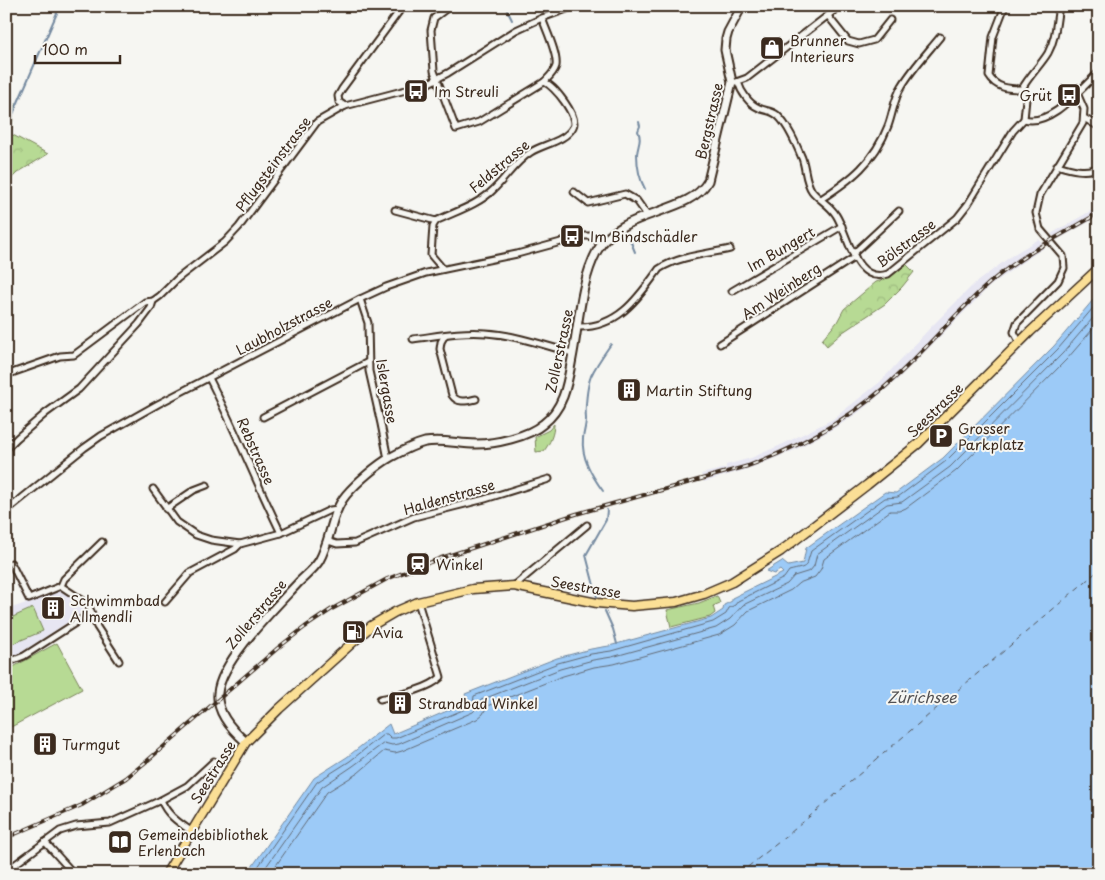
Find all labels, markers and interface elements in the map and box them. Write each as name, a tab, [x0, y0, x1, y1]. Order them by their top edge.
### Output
place label: Brunner Interieurs	[790, 30, 854, 67]
scale bar	[35, 32, 120, 64]
shop icon: Brunner Interieurs	[759, 35, 785, 61]
text: 100 m	[42, 37, 88, 60]
bus stop icon: Im Streuli	[403, 78, 429, 104]
place label: Im Streuli	[434, 81, 499, 102]
street label: Bergstrasse	[690, 81, 728, 161]
bus stop icon: Grüt	[1056, 82, 1082, 108]
place label: Grüt	[1020, 85, 1052, 106]
street label: Pflugsteinstrasse	[230, 112, 316, 216]
street label: Feldstrasse	[464, 134, 534, 198]
street label: Bölstrasse	[872, 214, 940, 272]
street label: Im Bungert	[743, 221, 819, 277]
bus stop icon: Im Bindschädler	[559, 223, 585, 249]
place label: Im Bindschädler	[590, 226, 698, 247]
street label: Am Weinberg	[737, 257, 825, 325]
street label: Laubholzstrasse	[232, 292, 336, 360]
street label: Zollerstrasse	[540, 307, 578, 395]
street label: Islergasse	[371, 357, 403, 425]
building icon: Martin Stiftung	[616, 377, 642, 403]
street label: Seestrasse	[902, 378, 968, 442]
place label: Martin Stiftung	[646, 380, 752, 401]
street label: Rebstrasse	[232, 414, 280, 488]
place label: Grosser Parkplatz	[958, 418, 1024, 455]
parking icon: Grosser Parkplatz	[928, 423, 954, 449]
street label: Haldenstrasse	[401, 474, 497, 520]
station icon: Winkel	[405, 551, 431, 577]
place label: Winkel	[436, 554, 483, 575]
street label: Seestrasse	[549, 570, 623, 604]
street label: Zollerstrasse	[221, 575, 291, 653]
place label: Schwimmbad Allmendli	[70, 590, 160, 627]
building icon: Schwimmbad Allmendli	[40, 595, 66, 621]
fuel station icon: Avia	[341, 619, 367, 645]
place label: Avia	[372, 622, 403, 643]
water label: Zürichsee	[887, 685, 957, 708]
building icon: Strandbad Winkel	[387, 690, 413, 716]
place label: Strandbad Winkel	[418, 693, 538, 714]
building icon: Turmgut	[32, 731, 58, 757]
place label: Turmgut	[62, 734, 120, 755]
street label: Seestrasse	[185, 736, 241, 808]
place label: Gemeindebibliothek Erlenbach	[138, 824, 269, 861]
library icon: Gemeindebibliothek Erlenbach	[107, 829, 133, 855]

